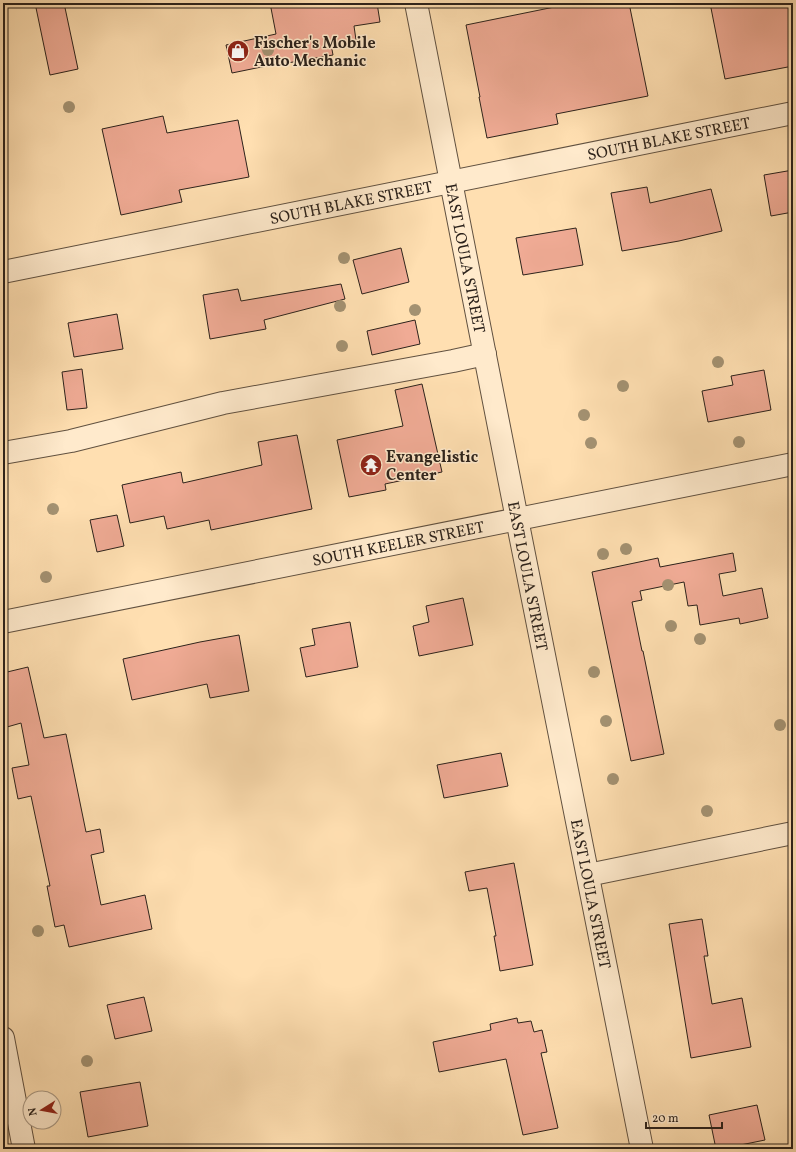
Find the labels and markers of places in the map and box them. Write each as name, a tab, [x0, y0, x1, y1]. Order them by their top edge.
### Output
place label: Fischer's Mobile Auto Mechanic	[254, 33, 376, 73]
shop icon: Fischer's Mobile Auto Mechanic	[225, 38, 251, 64]
place label: Evangelistic Center	[386, 447, 479, 487]
temple icon: Evangelistic Center	[358, 452, 384, 478]

